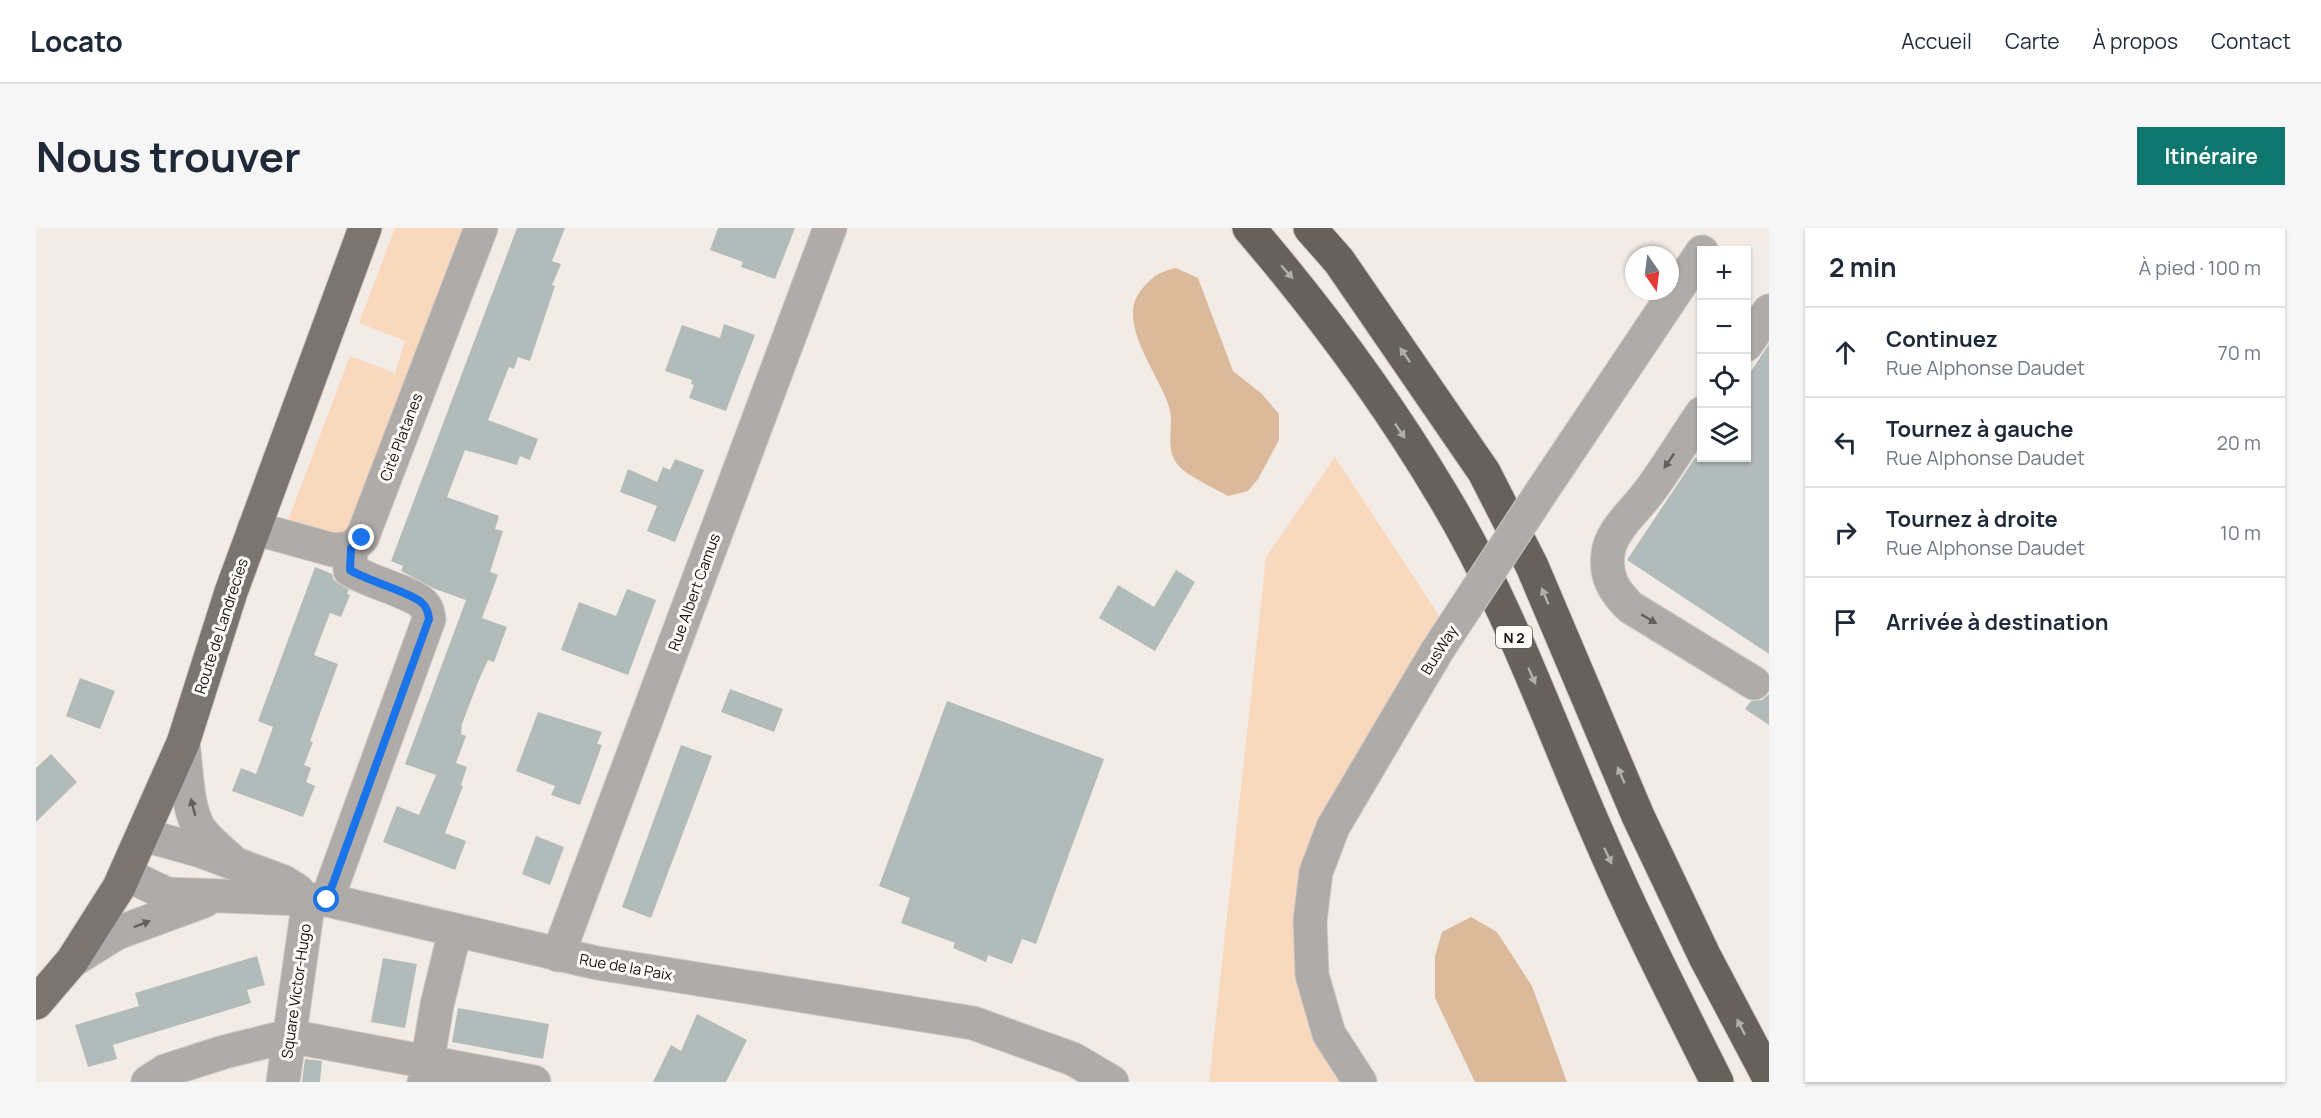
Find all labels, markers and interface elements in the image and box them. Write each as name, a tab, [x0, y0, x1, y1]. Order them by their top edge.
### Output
text: Locato	[30, 22, 123, 60]
text: Accueil	[1901, 27, 1972, 55]
text: Carte	[2005, 27, 2059, 55]
text: À propos	[2092, 27, 2178, 55]
text: Contact	[2211, 27, 2291, 55]
text: Nous trouver	[36, 127, 301, 185]
button: Itinéraire	[2137, 127, 2285, 185]
north arrow	[1625, 246, 1679, 300]
map controls	[1697, 246, 1751, 462]
button: +	[1697, 246, 1751, 300]
text: 2 min	[1829, 249, 1897, 285]
text: À pied · 100 m	[2139, 254, 2261, 281]
one-way arrow	[1280, 264, 1293, 279]
button: −	[1697, 300, 1751, 354]
text: Continuez	[1886, 324, 1998, 354]
icon: ahead	[1829, 336, 1862, 369]
text: 70 m	[2218, 339, 2261, 366]
one-way arrow	[1399, 347, 1411, 363]
button: locate	[1697, 354, 1751, 408]
text: Rue Alphonse Daudet	[1886, 354, 2085, 381]
street label: Cité Platanes	[375, 390, 427, 484]
button: layers	[1697, 408, 1751, 462]
text: Tournez à gauche	[1886, 414, 2073, 444]
one-way arrow	[1395, 423, 1406, 439]
icon: left	[1829, 426, 1862, 459]
text: 20 m	[2216, 429, 2261, 456]
text: Rue Alphonse Daudet	[1886, 444, 2085, 471]
one-way arrow	[1663, 453, 1675, 469]
text: Tournez à droite	[1886, 504, 2058, 534]
icon: right	[1829, 516, 1862, 549]
text: 10 m	[2220, 519, 2261, 546]
route end	[348, 524, 374, 550]
street label: Rue Albert Camus	[663, 530, 725, 654]
text: Rue Alphonse Daudet	[1886, 534, 2085, 561]
street label: Route de Landrecies	[189, 555, 253, 696]
one-way arrow	[1540, 586, 1550, 604]
icon: arrive	[1829, 606, 1862, 639]
text: Arrivée à destination	[1886, 607, 2109, 637]
one-way arrow	[1641, 613, 1657, 624]
street label: BusWay	[1416, 621, 1462, 679]
road number: N 2	[1496, 626, 1532, 648]
one-way arrow	[1527, 668, 1537, 686]
one-way arrow	[1616, 766, 1626, 784]
one-way arrow	[188, 797, 197, 815]
one-way arrow	[1603, 847, 1612, 864]
route start	[313, 886, 339, 912]
one-way arrow	[133, 918, 151, 928]
street label: Square Victor-Hugo	[276, 922, 316, 1060]
street label: Rue de la Paix	[578, 948, 674, 986]
one-way arrow	[1736, 1018, 1746, 1035]

